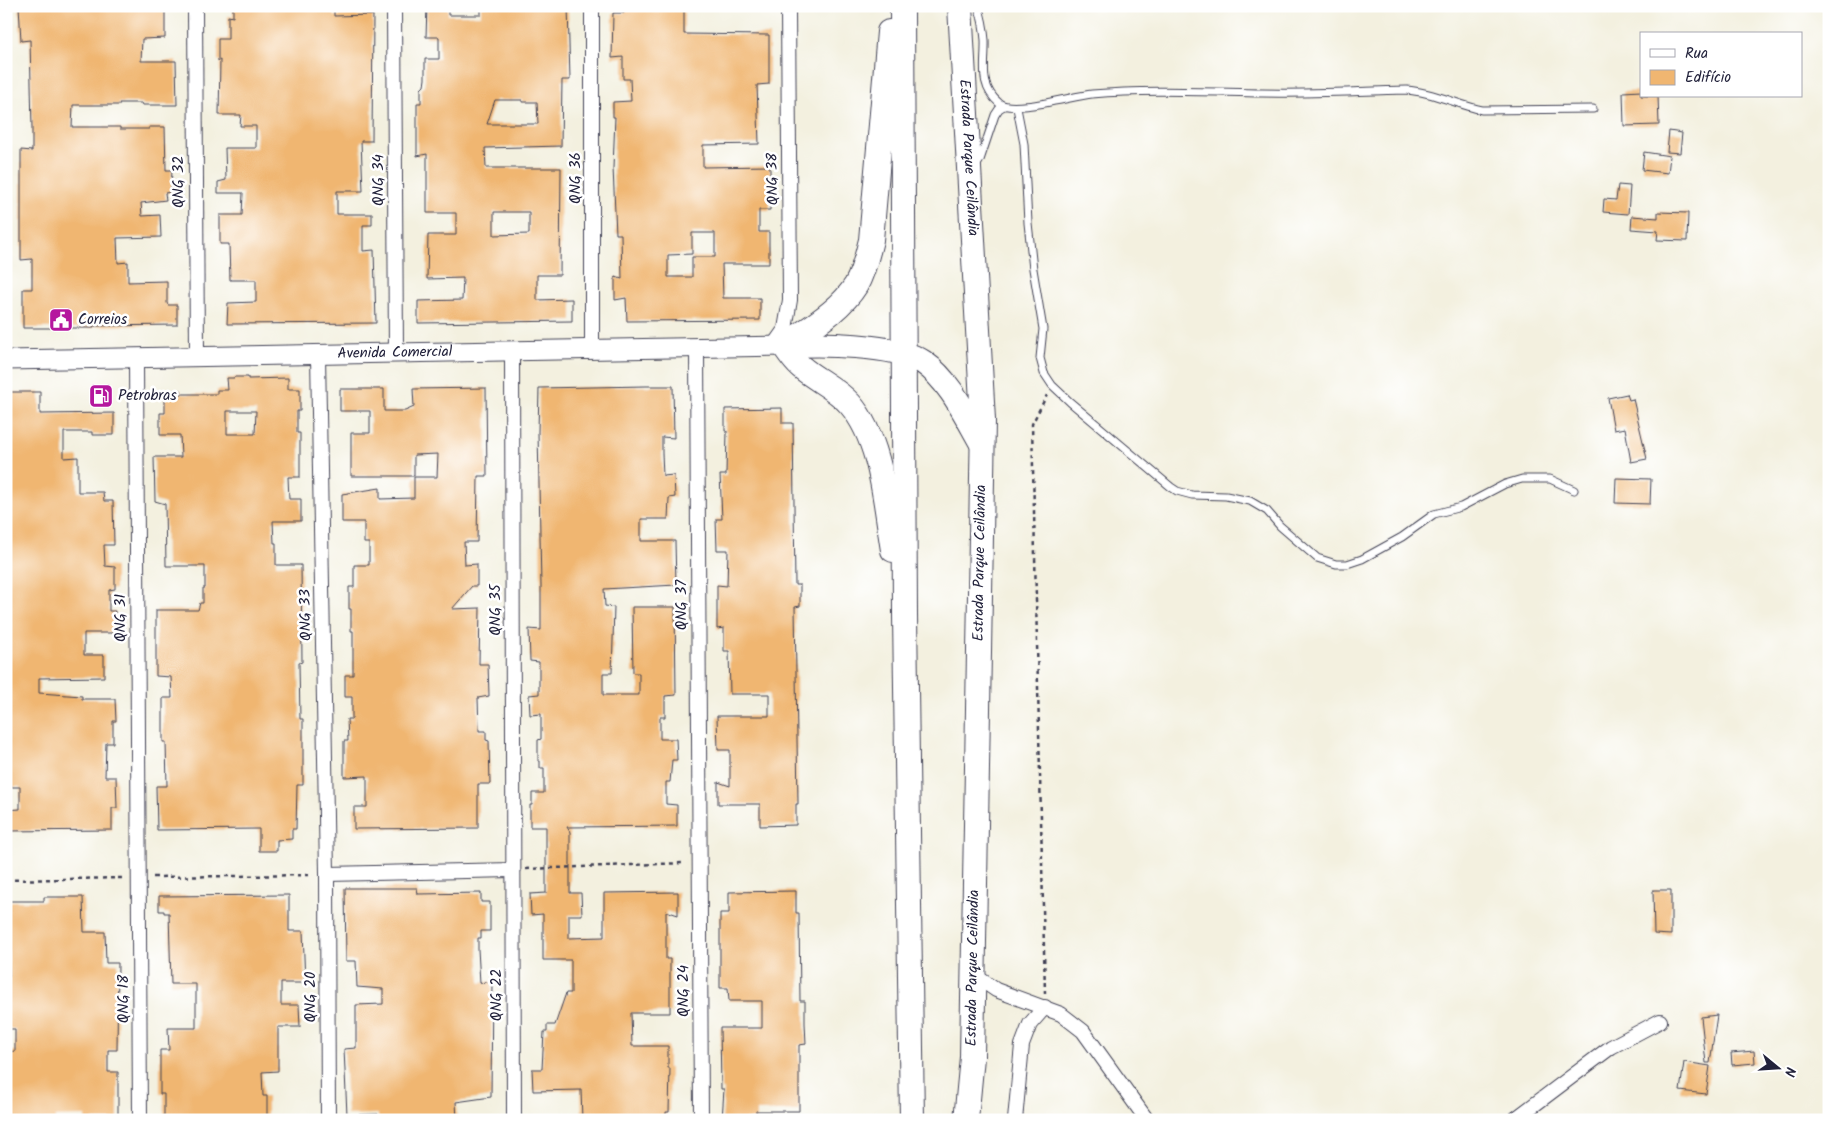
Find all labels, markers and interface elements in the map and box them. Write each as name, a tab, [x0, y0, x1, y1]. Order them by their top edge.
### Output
legend	[1640, 32, 1802, 98]
text: Rua	[1685, 42, 1708, 66]
text: Edifício	[1685, 66, 1731, 90]
street label: Estrada Parque Ceilândia	[952, 79, 985, 237]
street label: QNG 36	[564, 152, 588, 204]
street label: QNG 38	[761, 152, 785, 205]
street label: QNG 34	[367, 154, 391, 206]
street label: QNG 32	[167, 156, 191, 208]
public building icon: Correios	[48, 307, 74, 333]
place label: Correios	[78, 308, 128, 332]
street label: Avenida Comercial	[337, 340, 453, 366]
fuel station icon: Petrobras	[88, 383, 114, 409]
place label: Petrobras	[118, 384, 177, 408]
street label: Estrada Parque Ceilândia	[967, 484, 993, 642]
street label: QNG 37	[670, 579, 694, 630]
street label: QNG 35	[484, 583, 508, 636]
street label: QNG 33	[294, 588, 318, 641]
street label: QNG 31	[109, 594, 133, 642]
street label: Estrada Parque Ceilândia	[960, 889, 986, 1047]
street label: QNG 24	[672, 965, 696, 1017]
street label: QNG 22	[485, 969, 509, 1021]
street label: QNG 20	[299, 971, 323, 1023]
street label: QNG 18	[112, 974, 136, 1023]
north arrow	[1752, 1044, 1802, 1094]
text: N	[1778, 1064, 1801, 1079]

